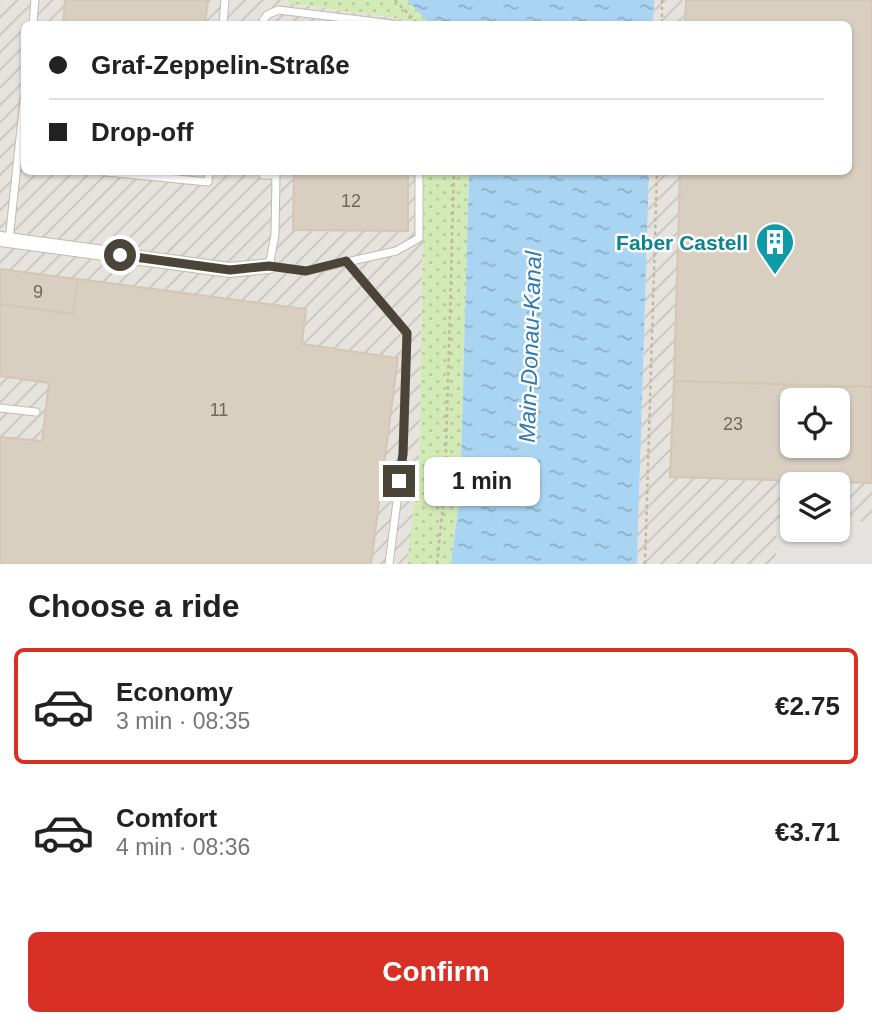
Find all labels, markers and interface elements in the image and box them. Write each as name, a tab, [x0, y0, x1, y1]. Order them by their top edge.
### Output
text: Graf-Zeppelin-Straße	[91, 50, 350, 80]
text: Drop-off	[91, 117, 194, 147]
house number: 12	[341, 191, 361, 211]
building icon: Faber Castell	[754, 221, 796, 276]
place label: Faber Castell	[616, 231, 748, 254]
route start	[104, 239, 136, 271]
water label: Main-Donau-Kanal	[514, 250, 546, 443]
house number: 9	[33, 282, 43, 302]
map controls	[780, 388, 850, 542]
button: locate	[780, 388, 850, 458]
house number: 11	[210, 400, 228, 420]
house number: 23	[723, 414, 743, 434]
callout: 1 min	[424, 456, 539, 505]
route end	[383, 465, 415, 497]
text: 1 min	[452, 468, 512, 494]
button: layers	[780, 472, 850, 542]
text: Choose a ride	[28, 588, 240, 624]
icon: car	[32, 675, 95, 738]
text: Economy	[116, 677, 233, 707]
text: €2.75	[775, 691, 840, 721]
text: 3 min · 08:35	[116, 708, 250, 734]
icon: car	[32, 801, 95, 864]
text: Comfort	[116, 803, 217, 833]
text: €3.71	[775, 817, 840, 847]
text: 4 min · 08:36	[116, 834, 250, 860]
button: Confirm	[28, 932, 844, 1012]

